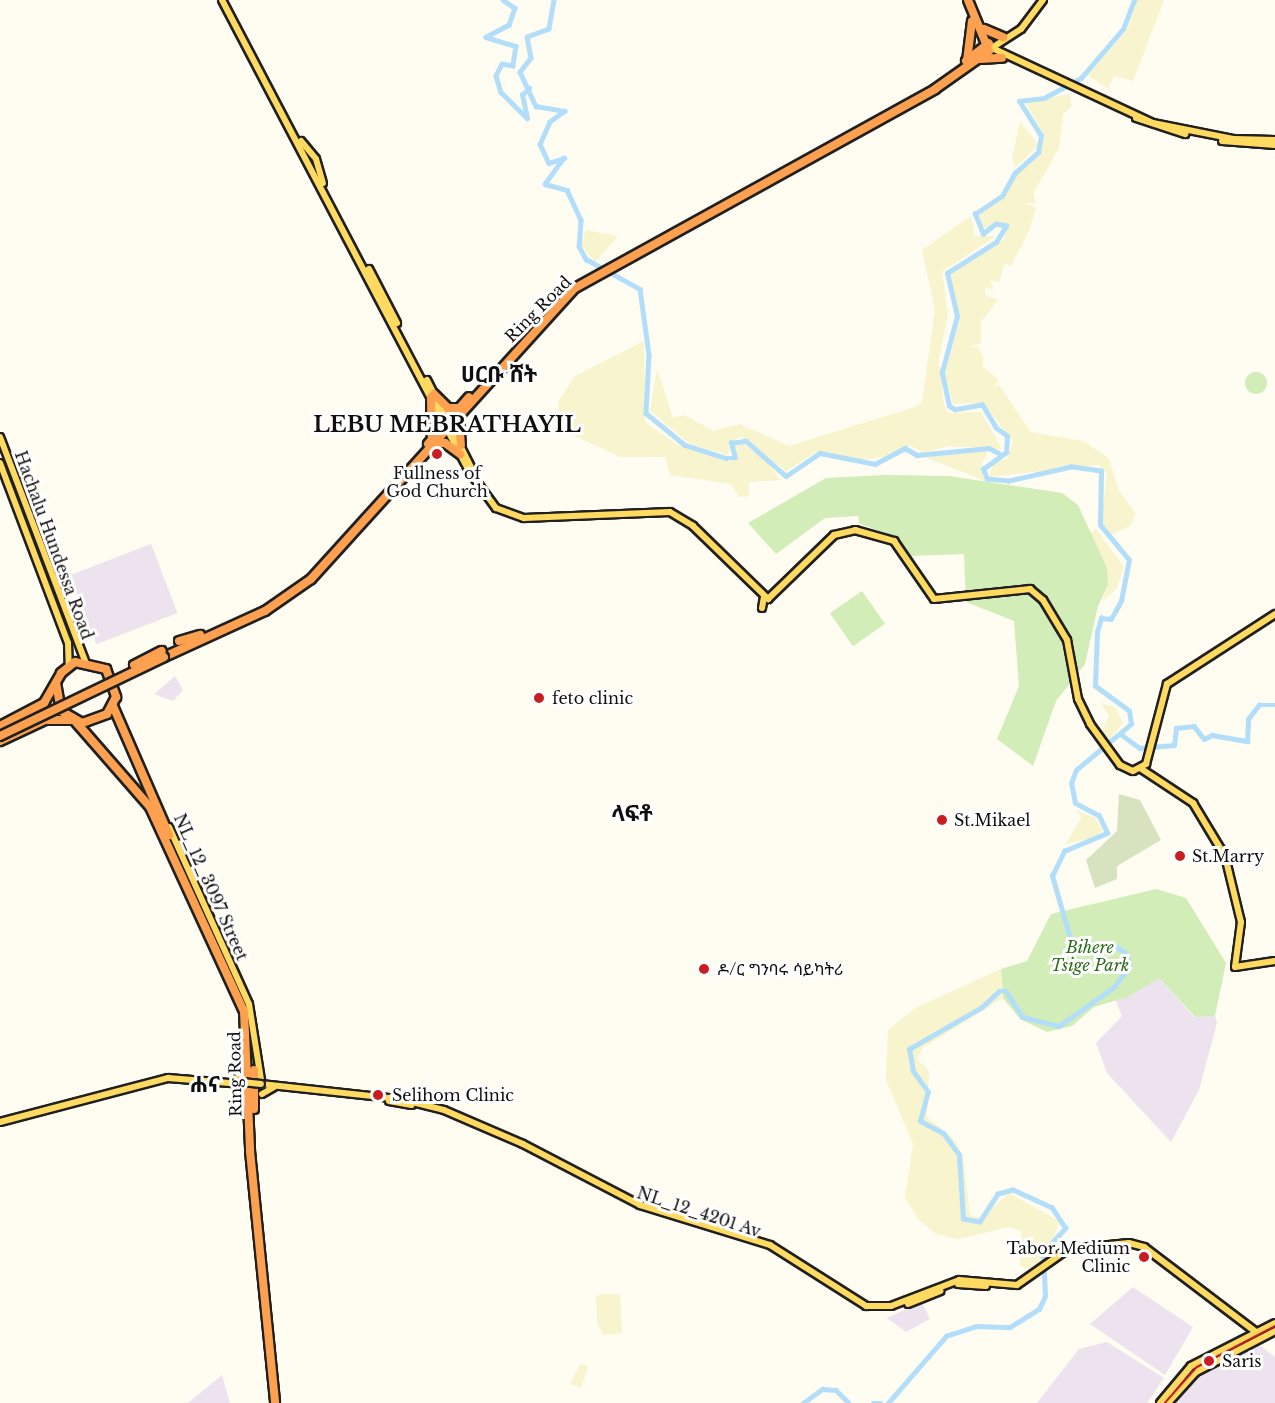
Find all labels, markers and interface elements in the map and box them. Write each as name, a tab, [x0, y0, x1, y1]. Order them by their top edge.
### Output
street label: Ring Road	[501, 272, 575, 346]
district label: ሀርቡ ሸት	[461, 362, 537, 388]
district label: LEBU MEBRATHAYIL	[301, 412, 593, 438]
marker: Fullness of God Church	[430, 447, 444, 461]
street label: Hachalu Hundessa Road	[11, 448, 97, 642]
place label: Fullness of God Church	[386, 463, 488, 501]
place label: feto clinic	[552, 688, 633, 708]
marker: feto clinic	[530, 689, 548, 707]
district label: ላፍቶ	[611, 801, 653, 827]
place label: St.Mikael	[954, 810, 1031, 830]
street label: NL_12_3097 Street	[170, 811, 252, 963]
marker: St.Mikael	[935, 813, 949, 827]
place label: St.Marry	[1192, 846, 1264, 866]
marker: St.Marry	[1173, 849, 1187, 863]
park label: Bihere Tsige Park	[1051, 937, 1129, 975]
place label: ዶ/ር ግንባሩ ሳይካትሪ	[718, 959, 843, 979]
marker: ዶ/ር ግንባሩ ሳይካትሪ	[695, 960, 713, 978]
street label: Ring Road	[225, 1031, 245, 1117]
district label: ሐና	[190, 1072, 220, 1098]
place label: Selihom Clinic	[392, 1085, 514, 1105]
marker: Selihom Clinic	[369, 1086, 387, 1104]
street label: NL_12_4201 Av	[634, 1183, 764, 1241]
place label: Tabor Medium Clinic	[1006, 1238, 1130, 1276]
marker: Tabor Medium Clinic	[1135, 1248, 1153, 1266]
place label: Saris	[1222, 1351, 1262, 1371]
marker: Saris	[1200, 1352, 1218, 1370]

